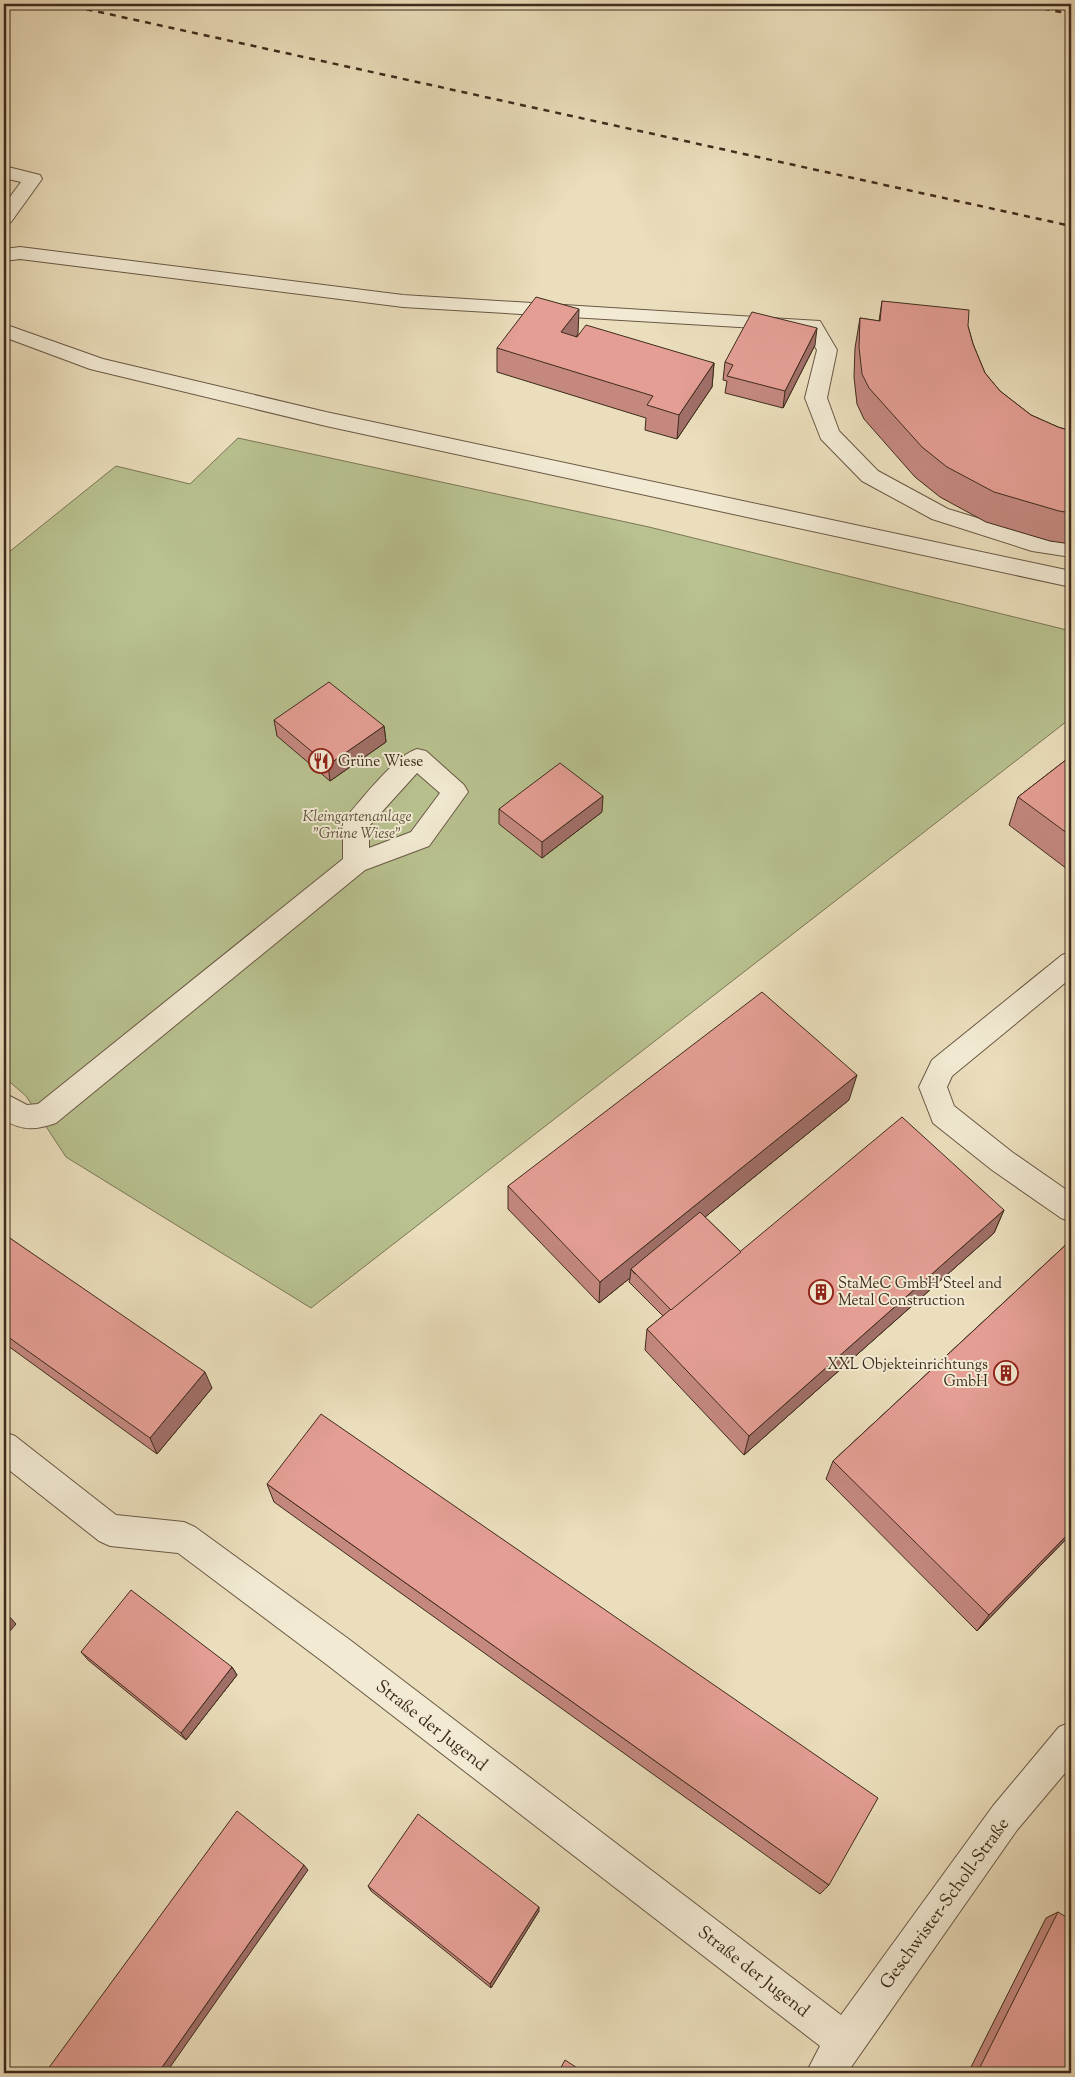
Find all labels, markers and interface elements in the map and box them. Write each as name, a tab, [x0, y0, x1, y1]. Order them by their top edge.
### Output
restaurant icon: Grüne Wiese	[308, 748, 334, 774]
place label: Grüne Wiese	[338, 752, 423, 773]
park label: Kleingartenanlage "Grüne Wiese"	[303, 807, 411, 845]
place label: StaMeC GmbH Steel and Metal Construction	[838, 1274, 1003, 1312]
building icon: StaMeC GmbH Steel and Metal Construction	[808, 1279, 834, 1305]
place label: XXL Objekteinrichtungs GmbH	[827, 1355, 988, 1393]
building icon: XXL Objekteinrichtungs GmbH	[993, 1360, 1019, 1386]
street label: Straße der Jugend	[369, 1674, 492, 1779]
street label: Geschwister-Scholl-Straße	[874, 1813, 1017, 1995]
street label: Straße der Jugend	[691, 1920, 814, 2025]

